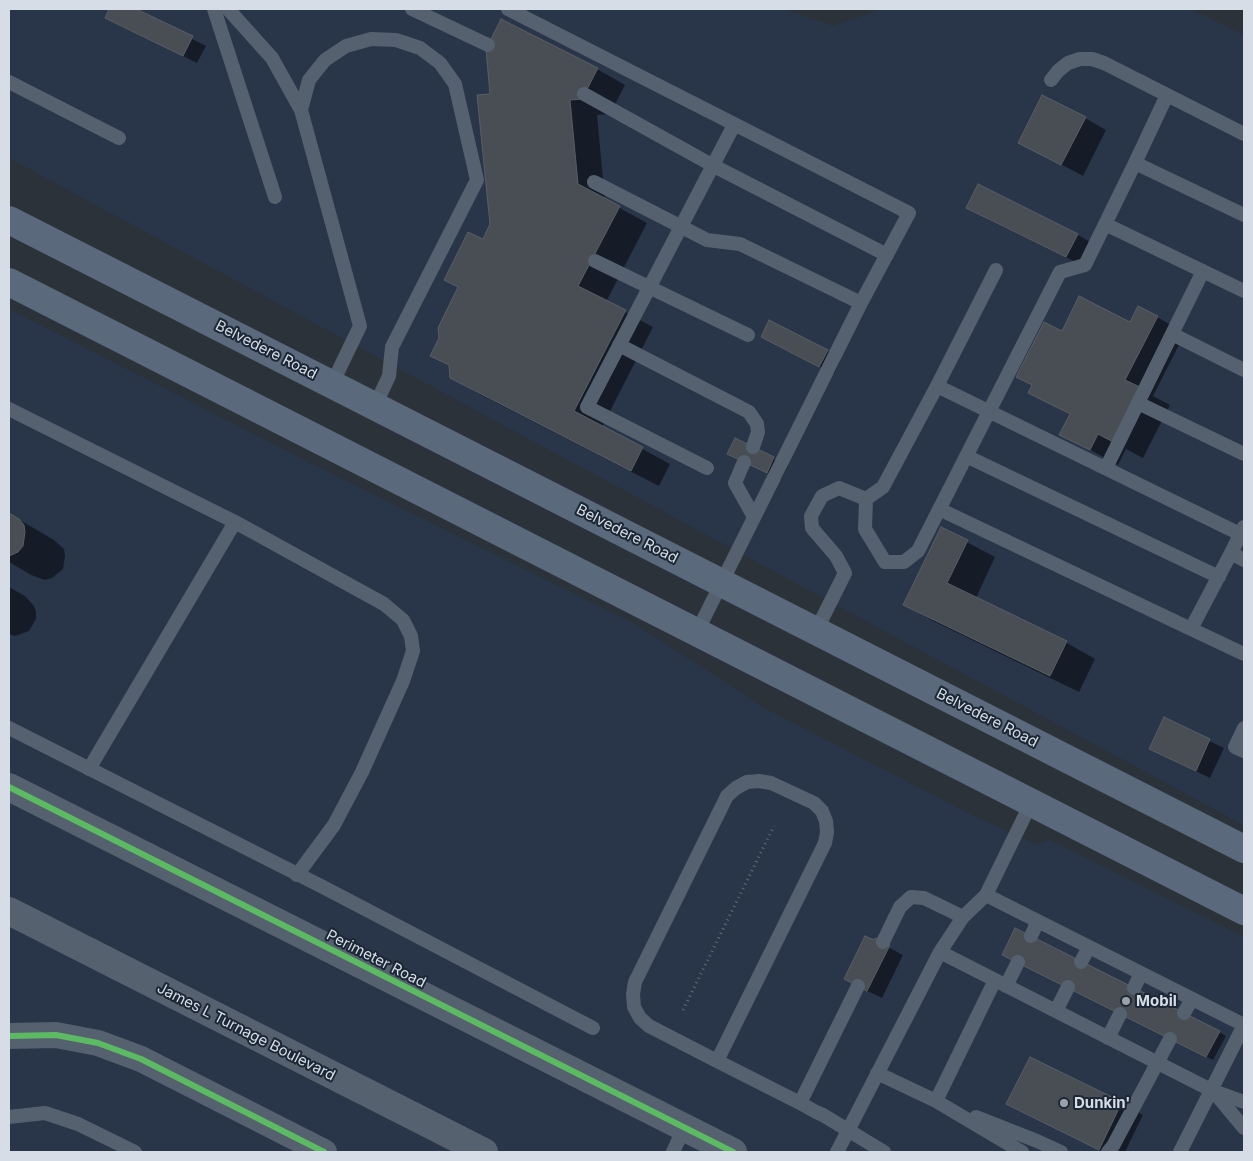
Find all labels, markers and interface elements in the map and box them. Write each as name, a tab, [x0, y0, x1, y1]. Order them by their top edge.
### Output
street label: Belvedere Road	[212, 317, 320, 383]
street label: Belvedere Road	[573, 501, 681, 567]
street label: Belvedere Road	[933, 685, 1041, 751]
street label: Perimeter Road	[323, 926, 429, 992]
street label: James L Turnage Boulevard	[154, 979, 338, 1085]
place label: Mobil	[1136, 992, 1177, 1010]
marker: Mobil	[1120, 995, 1132, 1007]
place label: Dunkin'	[1074, 1094, 1130, 1112]
marker: Dunkin'	[1058, 1097, 1070, 1109]

